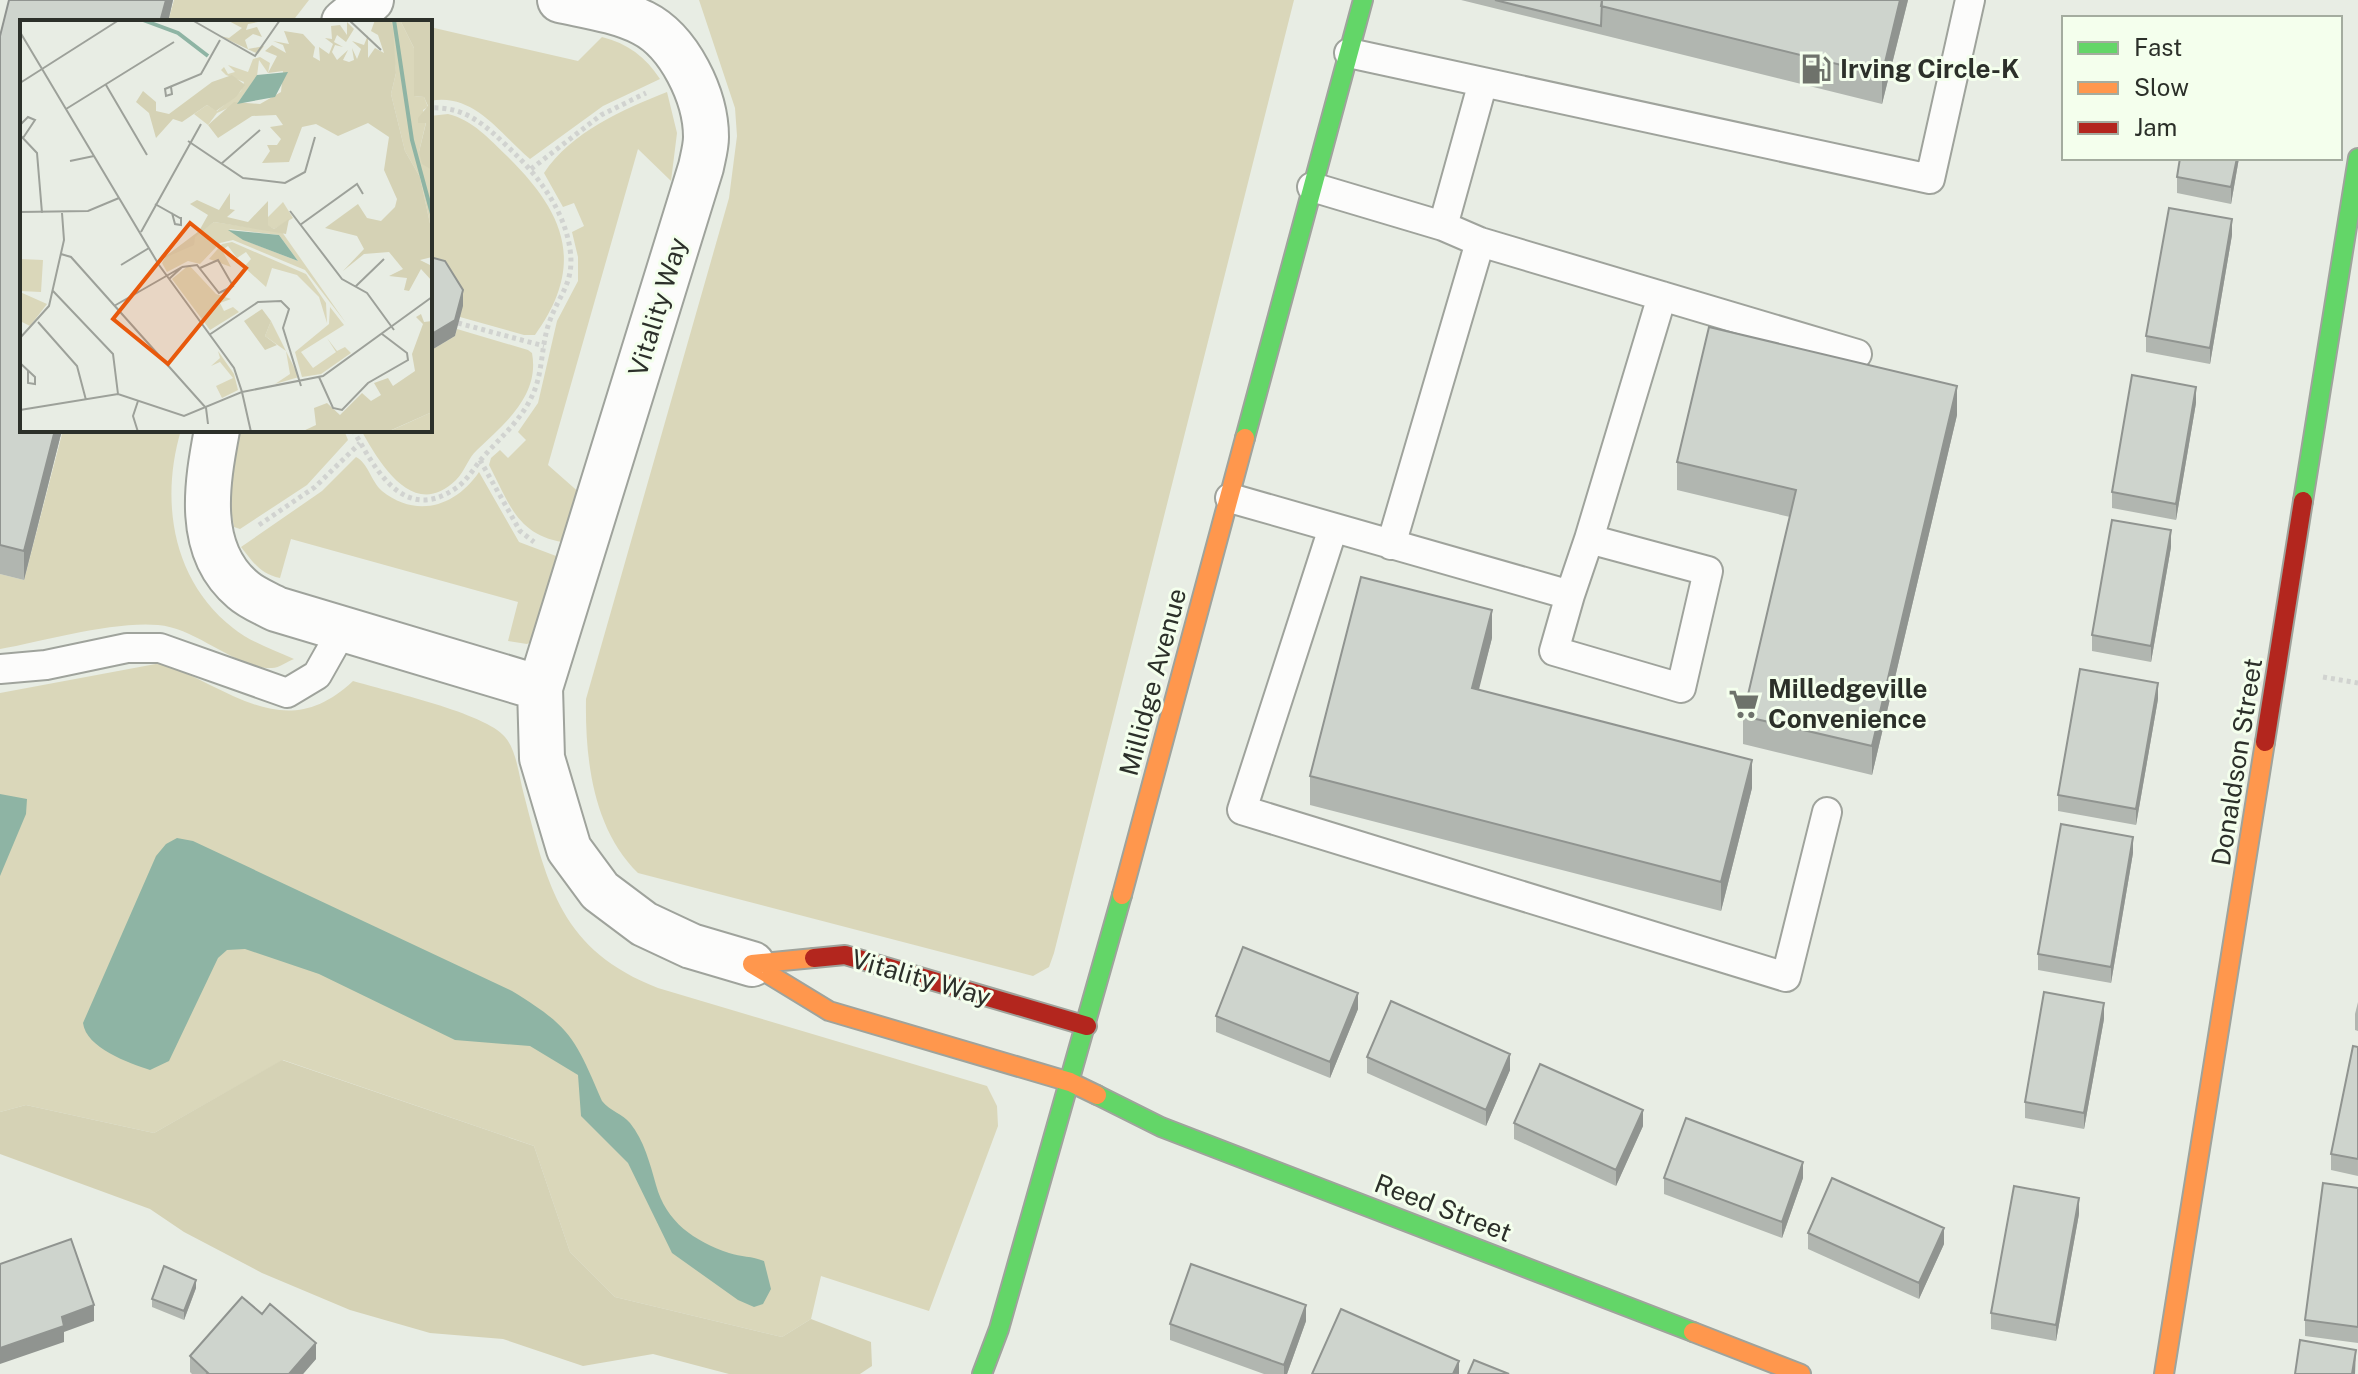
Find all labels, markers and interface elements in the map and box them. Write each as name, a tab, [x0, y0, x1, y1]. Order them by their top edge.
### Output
legend	[2062, 16, 2342, 160]
inset map	[20, 20, 432, 432]
text: Fast	[2134, 33, 2182, 61]
fuel station icon: Irving Circle-K	[1799, 52, 1833, 86]
place label: Irving Circle-K	[1840, 53, 2020, 84]
text: Slow	[2134, 73, 2189, 101]
text: Jam	[2134, 113, 2177, 141]
street label: Vitality Way	[622, 234, 693, 380]
street label: Millidge Avenue	[1113, 585, 1192, 779]
street label: Donaldson Street	[2205, 656, 2268, 868]
place label: Milledgeville Convenience	[1768, 673, 1928, 734]
supermarket icon: Milledgeville Convenience	[1727, 687, 1761, 721]
street label: Vitality Way	[848, 943, 995, 1012]
street label: Reed Street	[1370, 1167, 1516, 1248]

